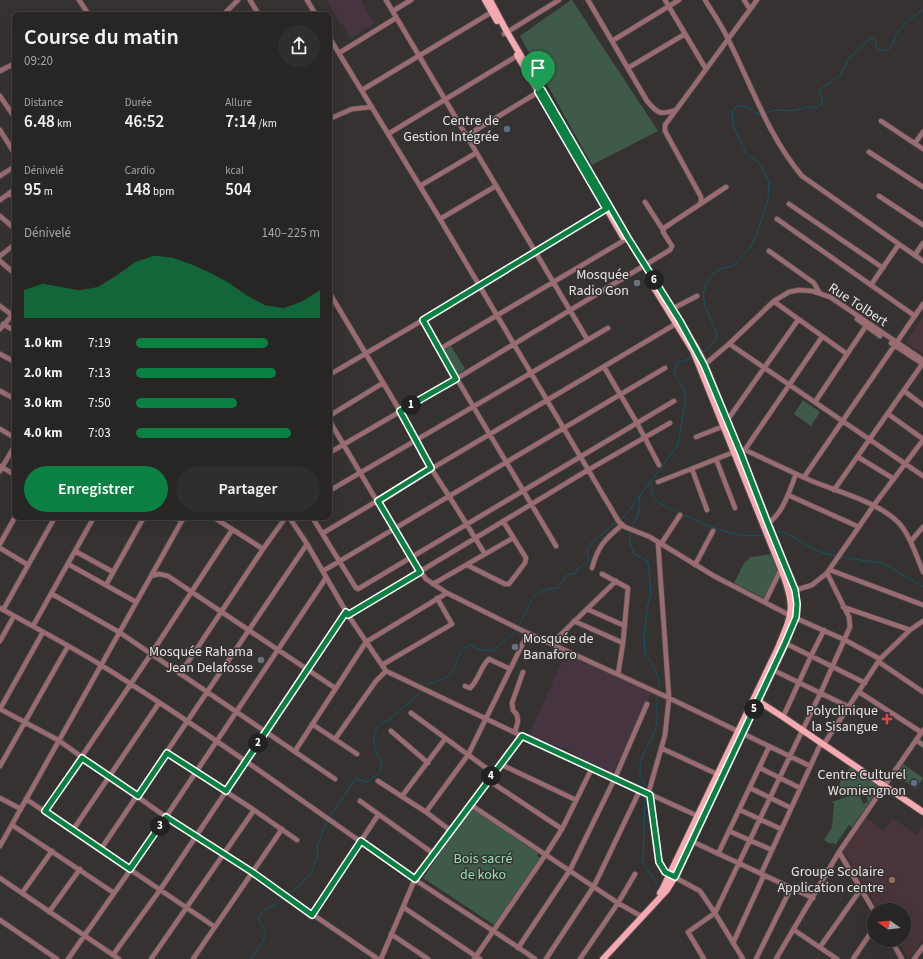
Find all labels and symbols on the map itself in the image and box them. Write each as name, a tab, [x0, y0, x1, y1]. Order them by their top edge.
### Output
pin	[521, 51, 555, 92]
place label: Centre de Gestion Intégrée	[403, 111, 499, 147]
marker: Centre de Gestion Intégrée	[502, 124, 512, 134]
place label: Mosquée Radio Gon	[569, 265, 629, 301]
pin: 6	[644, 270, 664, 290]
marker: Mosquée Radio Gon	[632, 278, 642, 288]
street label: Rue Tolbert	[824, 278, 892, 332]
pin: 1	[401, 395, 421, 415]
place label: Mosquée de Banaforo	[523, 629, 593, 665]
place label: Mosquée Rahama Jean Delafosse	[149, 642, 253, 678]
marker: Mosquée de Banaforo	[510, 642, 520, 652]
marker: Mosquée Rahama Jean Delafosse	[256, 655, 266, 665]
pin: 5	[744, 699, 764, 719]
place label: Polyclinique la Sisangue	[806, 701, 878, 737]
marker: Polyclinique la Sisangue	[881, 713, 893, 725]
pin: 2	[248, 733, 268, 753]
place label: Centre Culturel Womiengnon	[818, 765, 906, 801]
pin: 4	[481, 766, 501, 786]
marker: Centre Culturel Womiengnon	[909, 778, 919, 788]
pin: 3	[150, 816, 170, 836]
park label: Bois sacré de koko	[454, 849, 513, 885]
place label: Groupe Scolaire Application centre	[777, 862, 884, 898]
marker: Groupe Scolaire Application centre	[887, 875, 897, 885]
north arrow	[867, 903, 911, 947]

